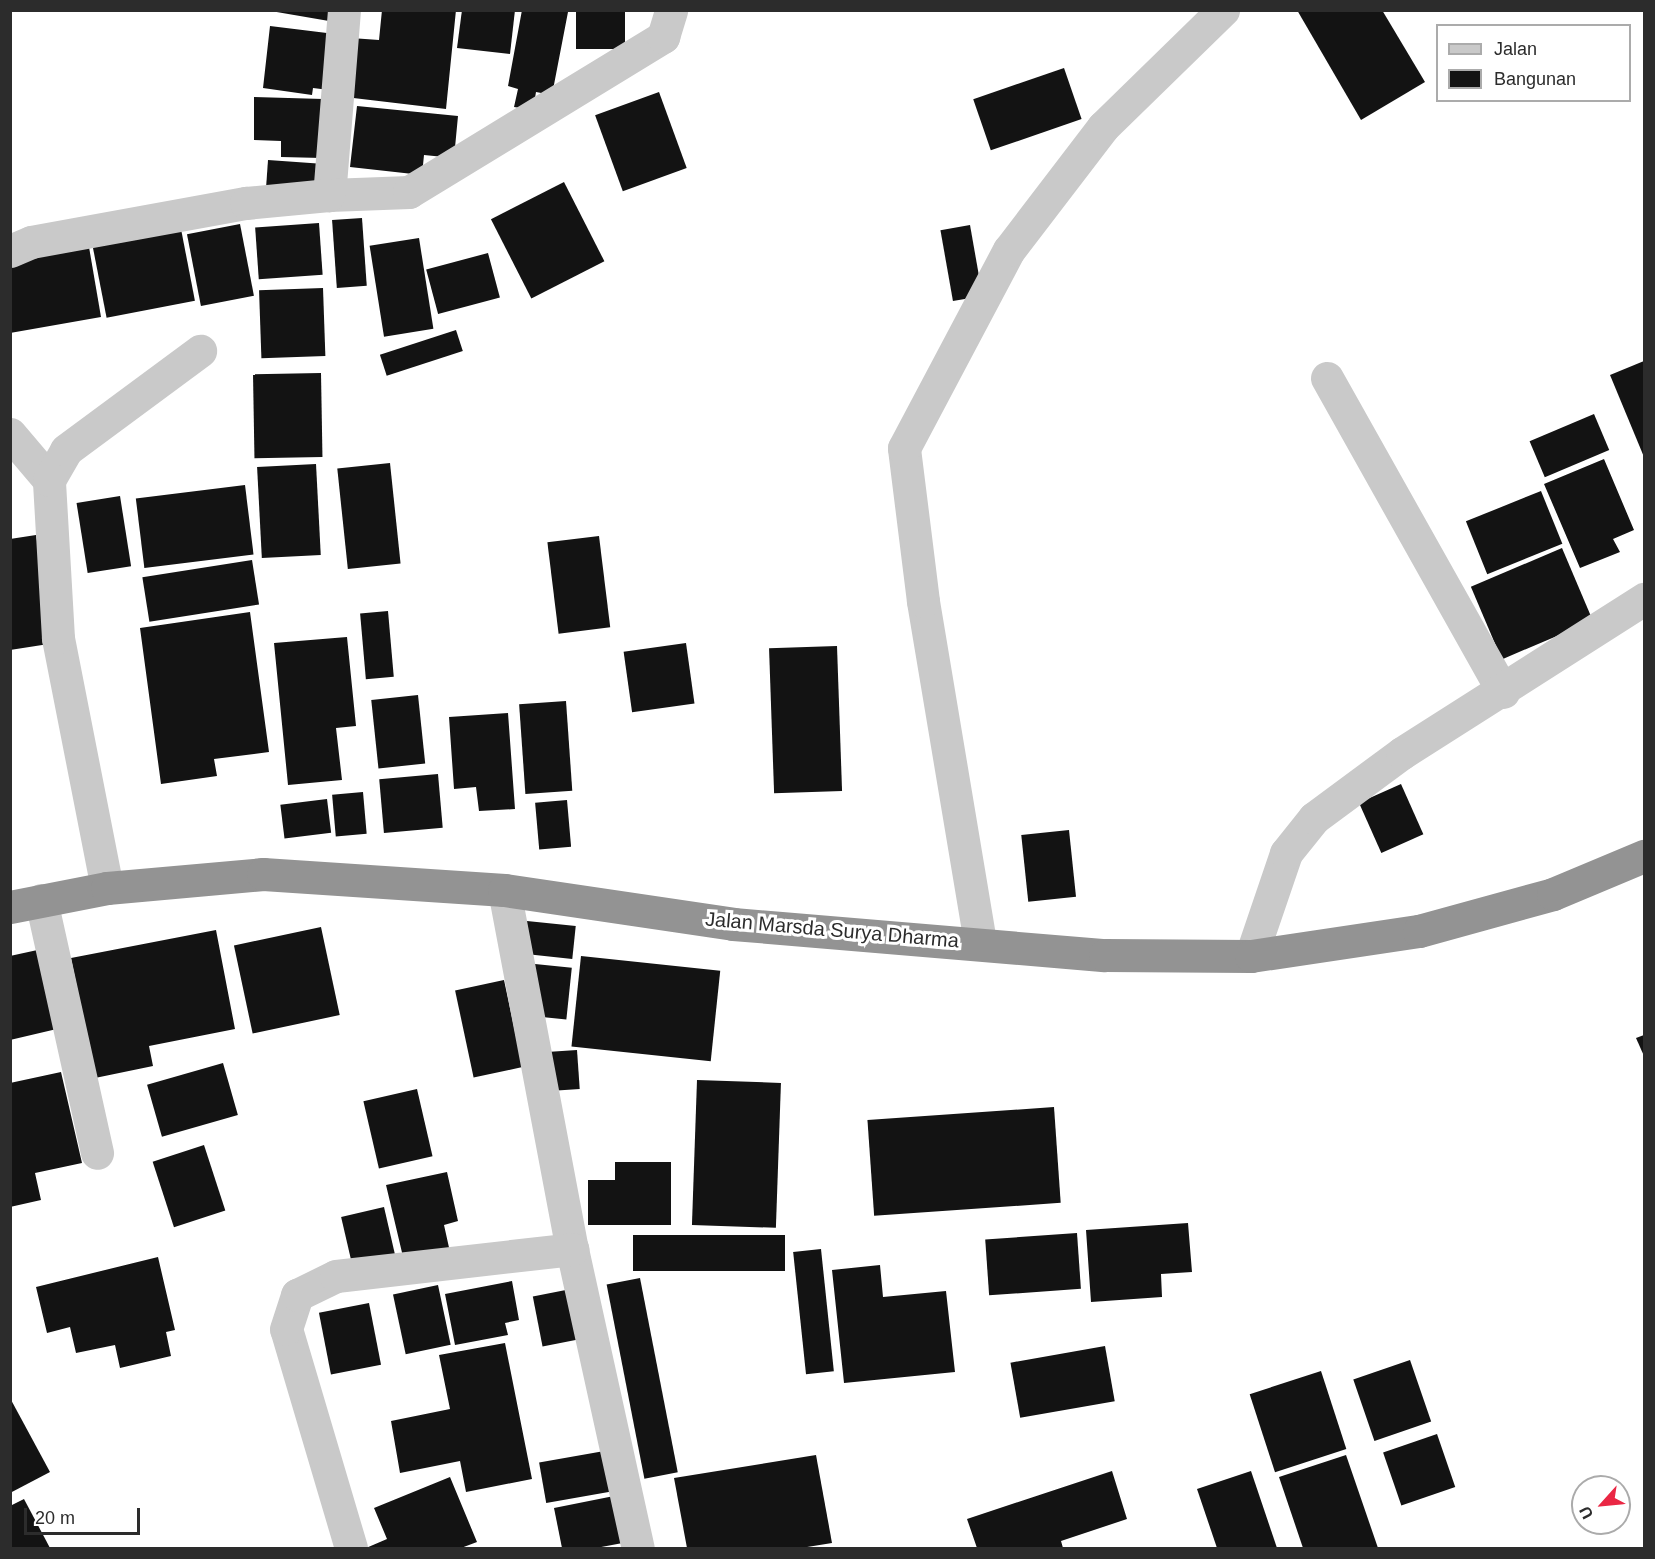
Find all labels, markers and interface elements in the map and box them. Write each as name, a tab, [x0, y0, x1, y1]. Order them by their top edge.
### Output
legend	[1436, 24, 1631, 102]
text: Jalan	[1494, 39, 1537, 59]
text: Bangunan	[1494, 69, 1576, 89]
street label: Jalan Marsda Surya Dharma	[704, 907, 960, 953]
north arrow	[1571, 1475, 1631, 1535]
scale bar	[27, 1496, 142, 1534]
text: U	[1576, 1503, 1596, 1522]
text: 20 m	[35, 1508, 75, 1528]

